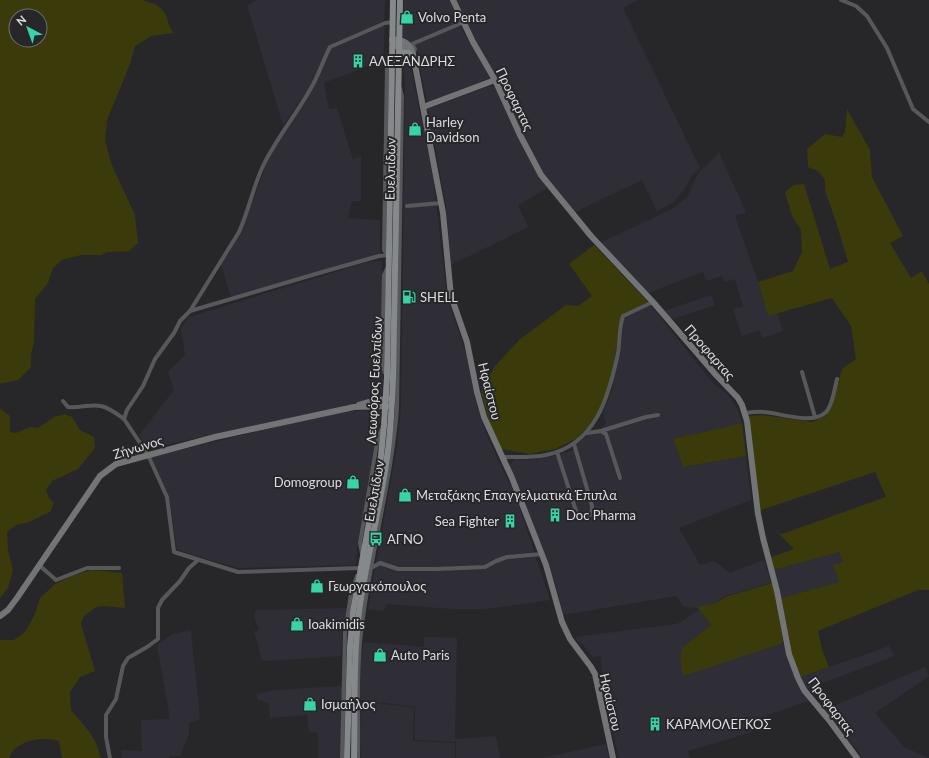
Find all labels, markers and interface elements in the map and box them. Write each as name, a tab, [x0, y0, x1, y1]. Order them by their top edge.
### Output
north arrow	[8, 8, 48, 48]
shop icon: Volvo Penta	[399, 9, 415, 25]
place label: Volvo Penta	[418, 9, 486, 25]
text: N	[14, 12, 29, 28]
building icon: ΑΛΕΞΑΝΔΡΗΣ	[350, 53, 366, 69]
place label: ΑΛΕΞΑΝΔΡΗΣ	[369, 53, 455, 69]
street label: Προφαρτας	[493, 65, 537, 133]
place label: Harley Davidson	[426, 114, 479, 145]
shop icon: Harley Davidson	[407, 121, 423, 137]
street label: Ευελπίδων	[381, 137, 399, 200]
fuel station icon: SHELL	[401, 289, 417, 305]
place label: SHELL	[420, 289, 458, 305]
street label: Λεωφόρος Ευελπίδων	[363, 315, 385, 444]
street label: Προφαρτας	[682, 321, 738, 383]
street label: Ηφαίστου	[475, 361, 505, 421]
street label: Ζήνωνος	[111, 432, 165, 462]
street label: Ευελπίδων	[361, 459, 387, 523]
place label: Domogroup	[274, 474, 342, 490]
shop icon: Domogroup	[345, 474, 361, 490]
shop icon: Μεταξάκης Επαγγελματικά Έπιπλα	[397, 487, 413, 503]
place label: Μεταξάκης Επαγγελματικά Έπιπλα	[416, 487, 617, 503]
building icon: Doc Pharma	[547, 507, 563, 523]
place label: Doc Pharma	[566, 507, 636, 523]
place label: Sea Fighter	[435, 513, 499, 529]
building icon: Sea Fighter	[502, 513, 518, 529]
bus stop icon: ΑΓΝΟ	[368, 531, 384, 547]
place label: ΑΓΝΟ	[387, 531, 423, 547]
shop icon: Γεωργακόπουλος	[309, 578, 325, 594]
place label: Γεωργακόπουλος	[328, 578, 426, 594]
shop icon: Ioakimidis	[289, 616, 305, 632]
place label: Ioakimidis	[308, 616, 365, 632]
shop icon: Auto Paris	[372, 647, 388, 663]
place label: Auto Paris	[391, 647, 450, 663]
street label: Ηφαίστου	[597, 672, 625, 732]
street label: Προφαρτας	[805, 674, 859, 738]
shop icon: Ισμαήλος	[302, 696, 318, 712]
place label: Ισμαήλος	[321, 696, 375, 712]
building icon: ΚΑΡΑΜΟΛΕΓΚΟΣ	[647, 716, 663, 732]
place label: ΚΑΡΑΜΟΛΕΓΚΟΣ	[666, 716, 771, 732]

